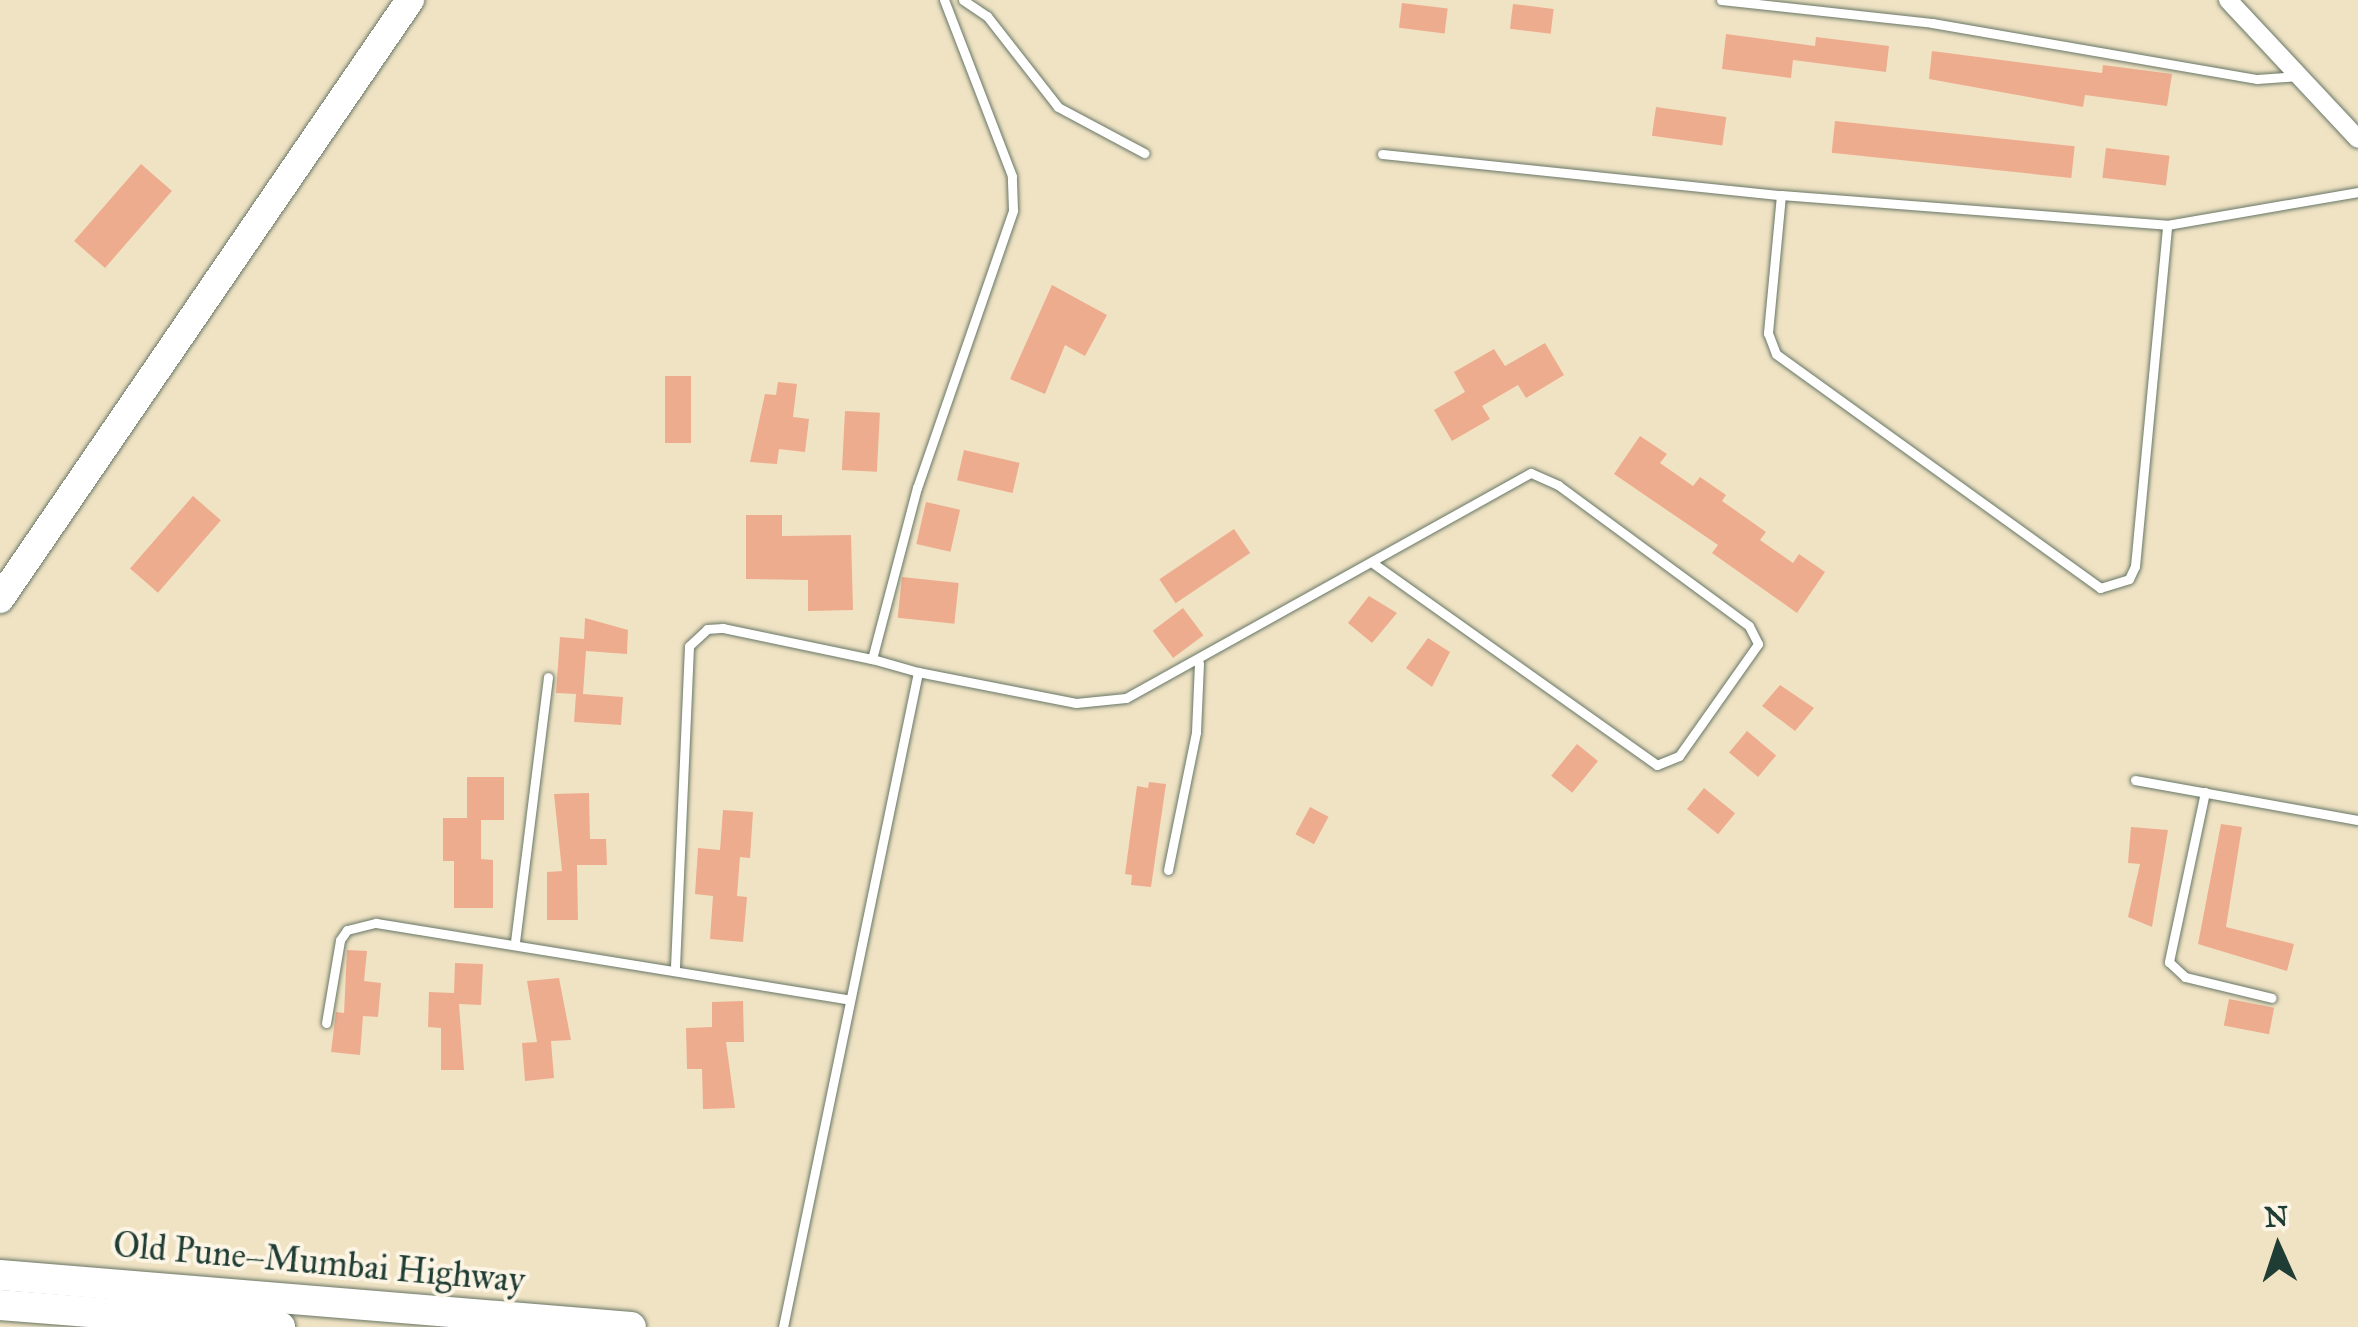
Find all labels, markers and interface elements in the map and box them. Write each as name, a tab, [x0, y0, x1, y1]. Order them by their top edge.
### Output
north arrow	[2228, 1197, 2328, 1297]
text: N	[2264, 1198, 2289, 1235]
street label: Old Pune–Mumbai Highway	[111, 1224, 527, 1302]

